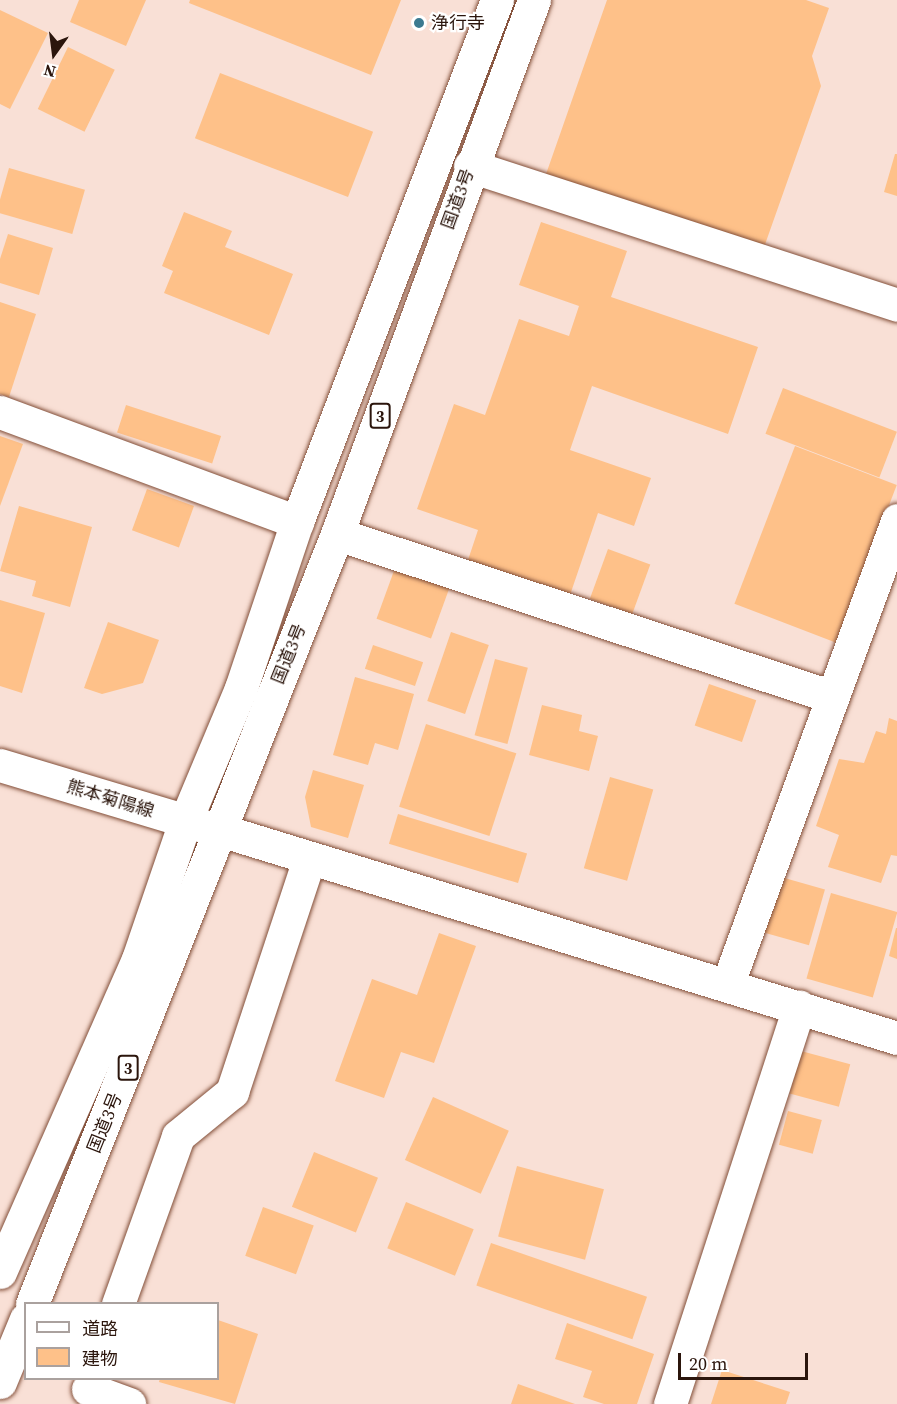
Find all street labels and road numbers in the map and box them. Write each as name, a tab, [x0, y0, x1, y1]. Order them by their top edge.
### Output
street label: 国道3号	[437, 166, 479, 232]
road number: 3	[370, 403, 391, 429]
street label: 国道3号	[267, 621, 311, 687]
street label: 熊本菊陽線	[64, 776, 156, 822]
road number: 3	[118, 1055, 138, 1081]
street label: 国道3号	[83, 1090, 127, 1156]

